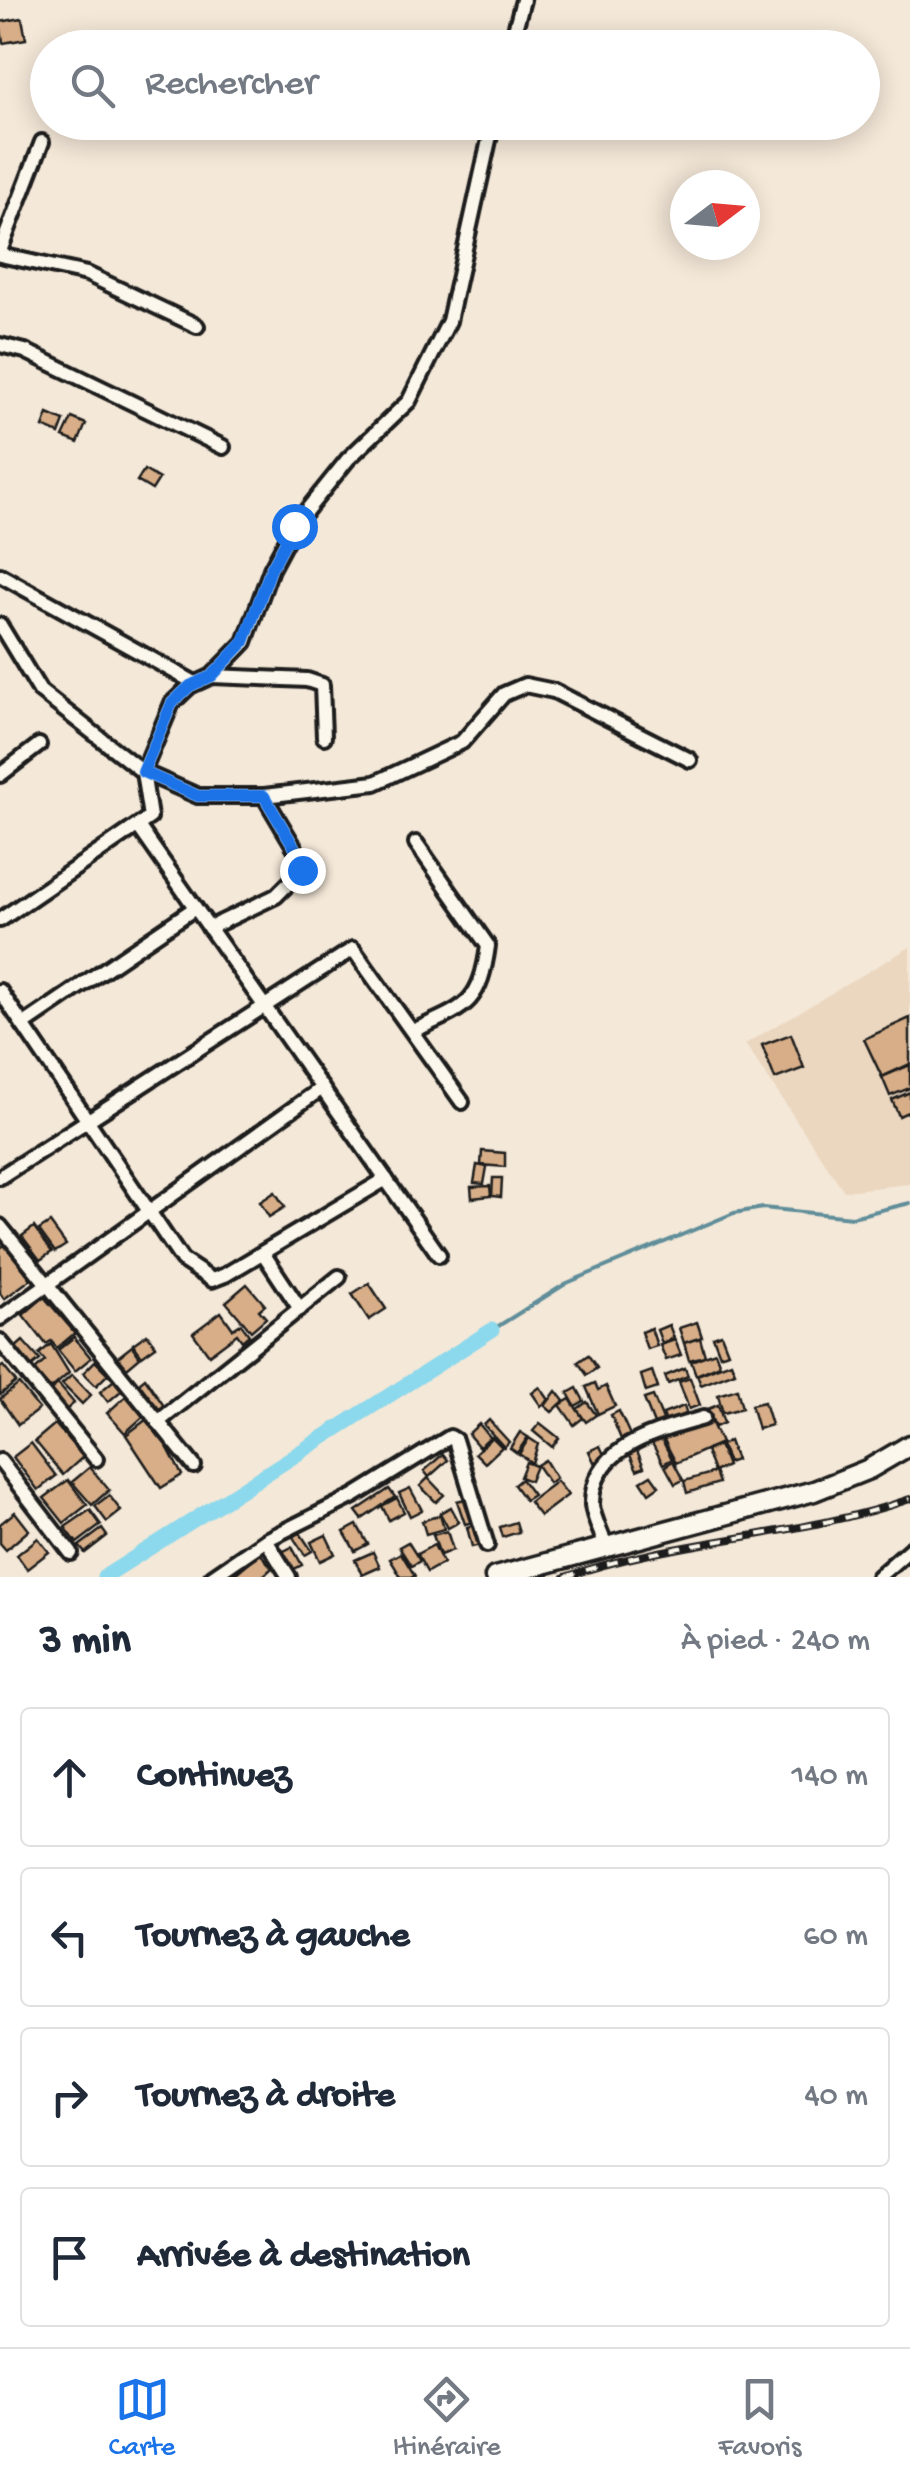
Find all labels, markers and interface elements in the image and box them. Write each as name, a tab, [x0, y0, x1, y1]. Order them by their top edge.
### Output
search box	[30, 30, 880, 140]
icon: search	[65, 58, 120, 113]
text: Rechercher	[145, 63, 317, 107]
north arrow	[670, 170, 760, 260]
route start	[272, 504, 318, 550]
route end	[280, 848, 326, 894]
text: 3 min	[40, 1618, 131, 1667]
text: À pied · 240 m	[681, 1623, 870, 1661]
icon: ahead	[42, 1750, 97, 1805]
text: Continuez	[137, 1755, 291, 1799]
text: 140 m	[791, 1758, 868, 1796]
icon: left	[42, 1910, 97, 1965]
text: Tournez à gauche	[137, 1915, 410, 1959]
text: 60 m	[803, 1918, 868, 1956]
icon: right	[42, 2070, 97, 2125]
text: Tournez à droite	[137, 2075, 395, 2119]
text: 40 m	[804, 2078, 868, 2116]
icon: arrive	[42, 2230, 97, 2285]
text: Arrivée à destination	[137, 2235, 470, 2279]
tab: Carte	[109, 2372, 175, 2465]
tab: Itinéraire	[393, 2372, 501, 2465]
tab: Favoris	[718, 2372, 801, 2465]

